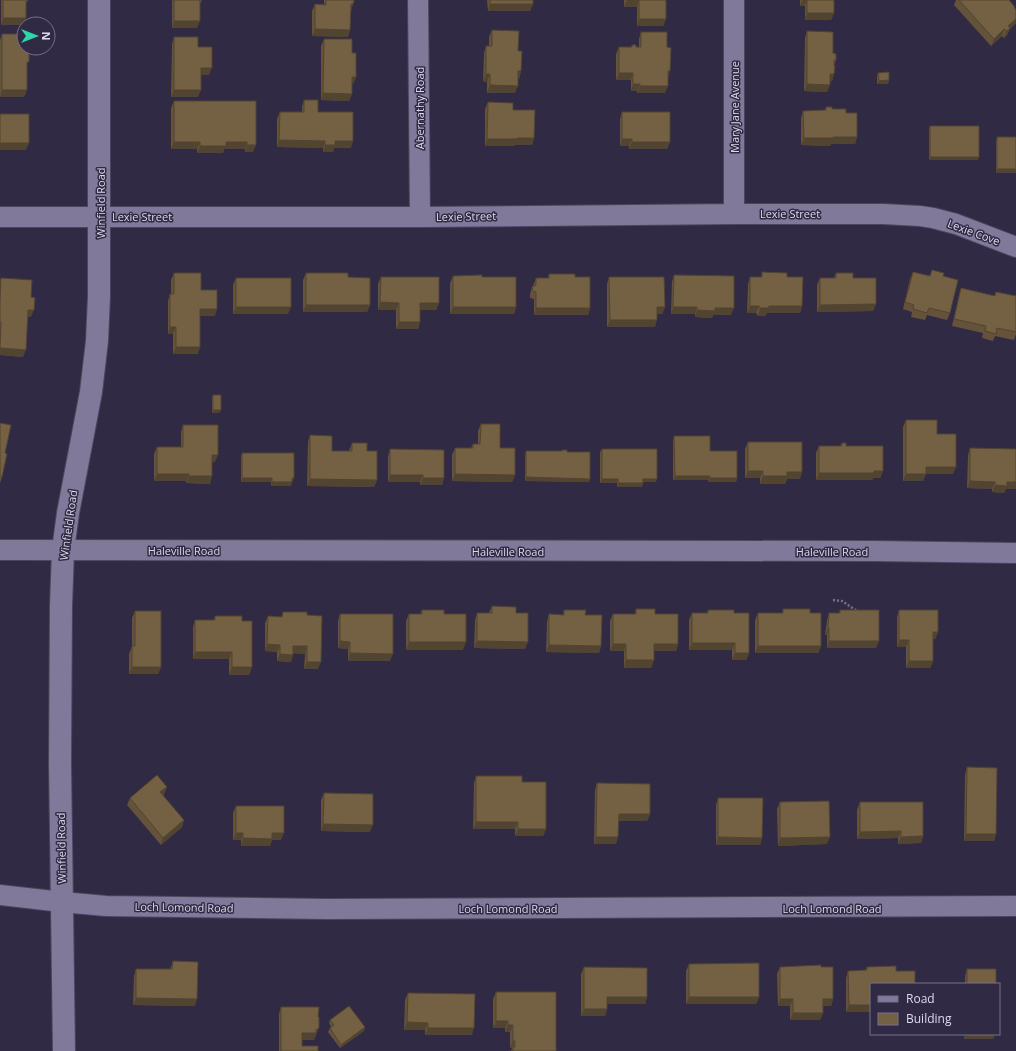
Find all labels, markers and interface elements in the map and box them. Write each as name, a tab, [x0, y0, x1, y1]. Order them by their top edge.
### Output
north arrow	[16, 16, 56, 56]
text: N	[39, 32, 54, 40]
street label: Mary Jane Avenue	[727, 61, 742, 153]
street label: Abernathy Road	[412, 67, 427, 149]
street label: Winfield Road	[93, 168, 108, 238]
street label: Lexie Street	[760, 206, 820, 221]
street label: Lexie Street	[436, 208, 496, 224]
street label: Lexie Street	[112, 209, 172, 224]
street label: Lexie Cove	[946, 216, 1002, 248]
street label: Winfield Road	[56, 489, 80, 561]
street label: Haleville Road	[148, 543, 220, 558]
street label: Haleville Road	[472, 544, 544, 559]
street label: Haleville Road	[796, 544, 868, 559]
street label: Winfield Road	[53, 812, 69, 884]
street label: Loch Lomond Road	[134, 899, 234, 915]
street label: Loch Lomond Road	[459, 901, 557, 916]
street label: Loch Lomond Road	[783, 901, 881, 916]
legend	[870, 983, 1000, 1035]
text: Road	[906, 990, 935, 1007]
text: Building	[906, 1010, 952, 1027]

